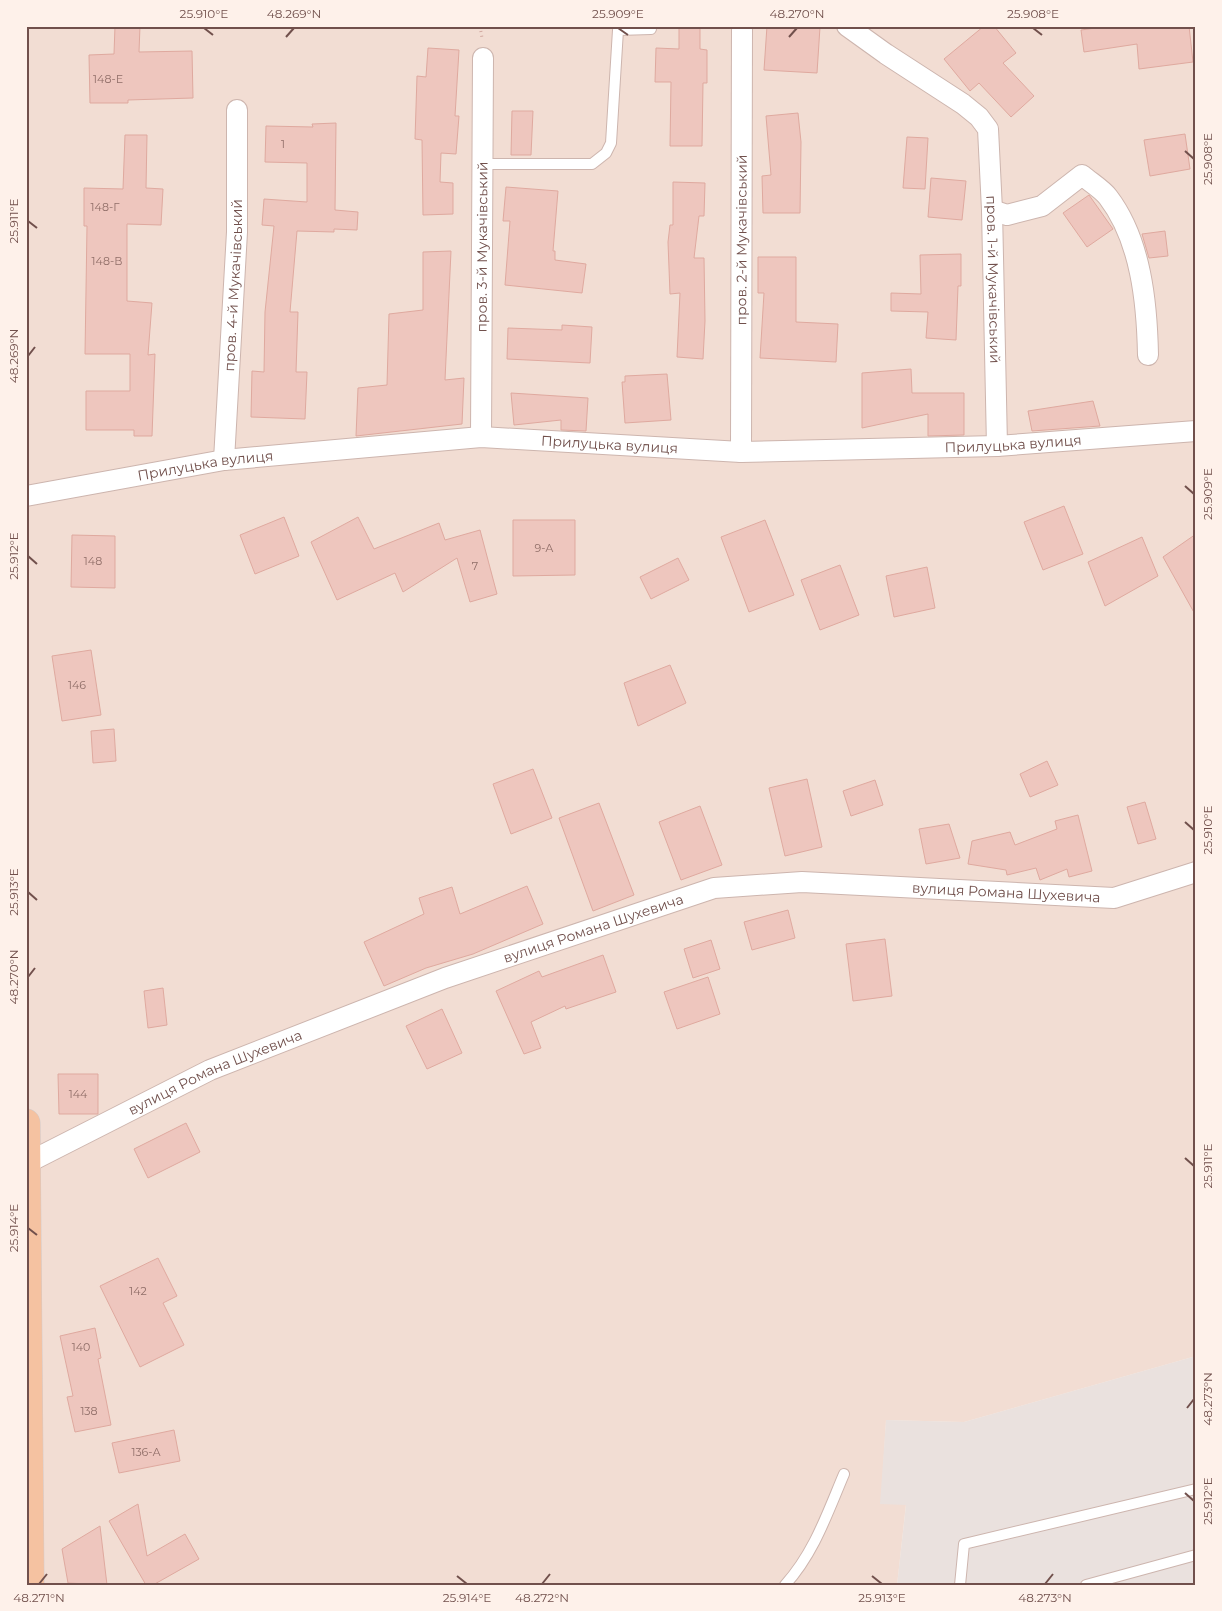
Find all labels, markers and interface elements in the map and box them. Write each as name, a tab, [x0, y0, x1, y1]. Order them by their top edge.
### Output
text: 25.910°E	[180, 6, 228, 21]
text: 48.269°N	[267, 6, 321, 21]
text: 25.909°E	[592, 6, 644, 21]
text: 48.270°N	[770, 6, 824, 21]
text: 25.908°E	[1007, 6, 1059, 21]
house number: 148-Е	[93, 72, 123, 86]
text: 25.908°E	[1200, 133, 1215, 185]
house number: 1	[281, 137, 285, 151]
street label: пров. 2-й Мукачівський	[732, 154, 751, 326]
street label: пров. 3-й Мукачівський	[473, 161, 491, 333]
street label: пров. 1-й Мукачівський	[982, 195, 1004, 364]
text: 25.911°E	[6, 198, 21, 244]
street label: пров. 4-й Мукачівський	[220, 199, 246, 372]
house number: 148-Г	[91, 200, 120, 214]
house number: 148-В	[92, 254, 122, 268]
text: 48.269°N	[6, 329, 21, 383]
street label: Прилуцька вулиця	[540, 431, 679, 457]
street label: Прилуцька вулиця	[944, 431, 1082, 456]
street label: Прилуцька вулиця	[136, 447, 274, 485]
text: 25.909°E	[1200, 468, 1215, 520]
text: 25.912°E	[6, 532, 21, 580]
house number: 9-А	[534, 541, 554, 555]
house number: 148	[84, 554, 102, 568]
house number: 7	[472, 559, 478, 573]
house number: 146	[68, 678, 86, 692]
text: 25.910°E	[1200, 806, 1215, 854]
text: 25.913°E	[6, 868, 21, 916]
street label: вулиця Романа Шухевича	[911, 879, 1101, 906]
street label: вулиця Романа Шухевича	[501, 890, 686, 967]
text: 48.270°N	[6, 950, 21, 1004]
street label: вулиця Романа Шухевича	[125, 1026, 305, 1119]
house number: 144	[69, 1087, 88, 1101]
text: 25.911°E	[1200, 1143, 1215, 1189]
text: 25.914°E	[6, 1204, 21, 1252]
house number: 142	[129, 1284, 147, 1298]
house number: 140	[72, 1340, 90, 1354]
text: 48.273°N	[1200, 1372, 1215, 1426]
house number: 138	[80, 1404, 98, 1418]
house number: 136-А	[131, 1445, 161, 1459]
text: 25.912°E	[1200, 1477, 1215, 1525]
text: 48.271°N	[13, 1590, 65, 1605]
text: 25.914°E	[443, 1590, 491, 1605]
text: 48.272°N	[515, 1590, 569, 1605]
text: 25.913°E	[858, 1590, 906, 1605]
text: 48.273°N	[1018, 1590, 1072, 1605]

